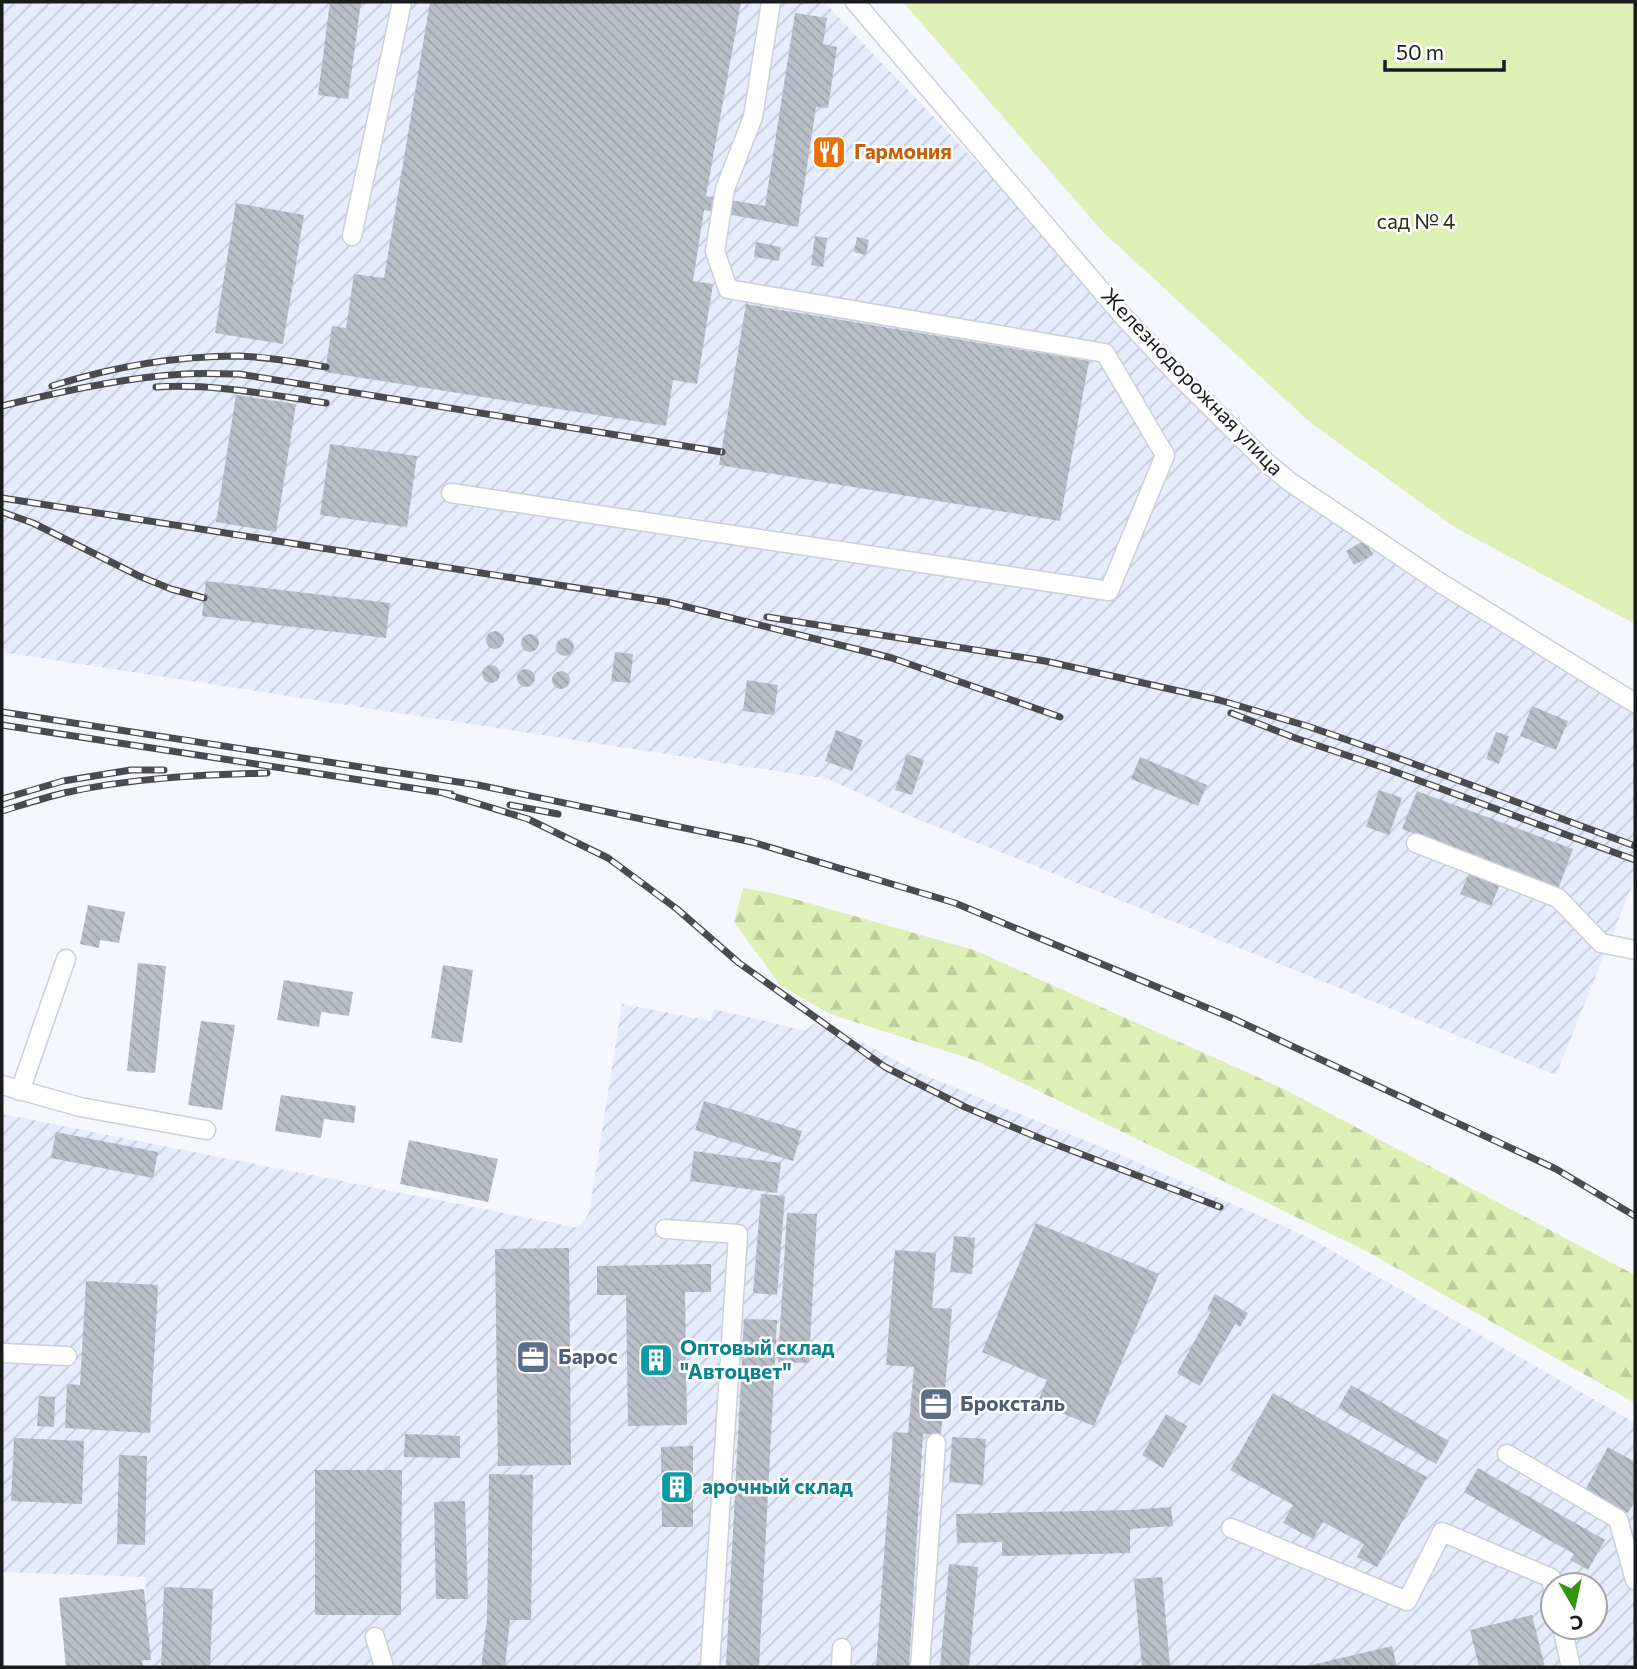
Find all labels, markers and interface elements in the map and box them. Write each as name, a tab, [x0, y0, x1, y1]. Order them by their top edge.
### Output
scale bar	[1385, 28, 1504, 72]
text: 50 m	[1396, 39, 1444, 64]
restaurant icon: Гармония	[810, 133, 848, 171]
place label: Гармония	[854, 138, 952, 163]
park label: сад № 4	[1377, 208, 1456, 233]
street label: Железнодорожная улица	[1097, 282, 1289, 480]
place label: Оптовый склад "Автоцвет"	[680, 1334, 835, 1383]
office icon: Барос	[514, 1338, 552, 1376]
building icon: Оптовый склад "Автоцвет"	[637, 1341, 675, 1379]
place label: Барос	[558, 1343, 618, 1368]
office icon: Броксталь	[917, 1385, 955, 1423]
place label: Броксталь	[960, 1390, 1065, 1415]
building icon: арочный склад	[658, 1468, 696, 1506]
place label: арочный склад	[702, 1473, 853, 1498]
north arrow	[1539, 1571, 1609, 1641]
text: С	[1569, 1611, 1585, 1636]

